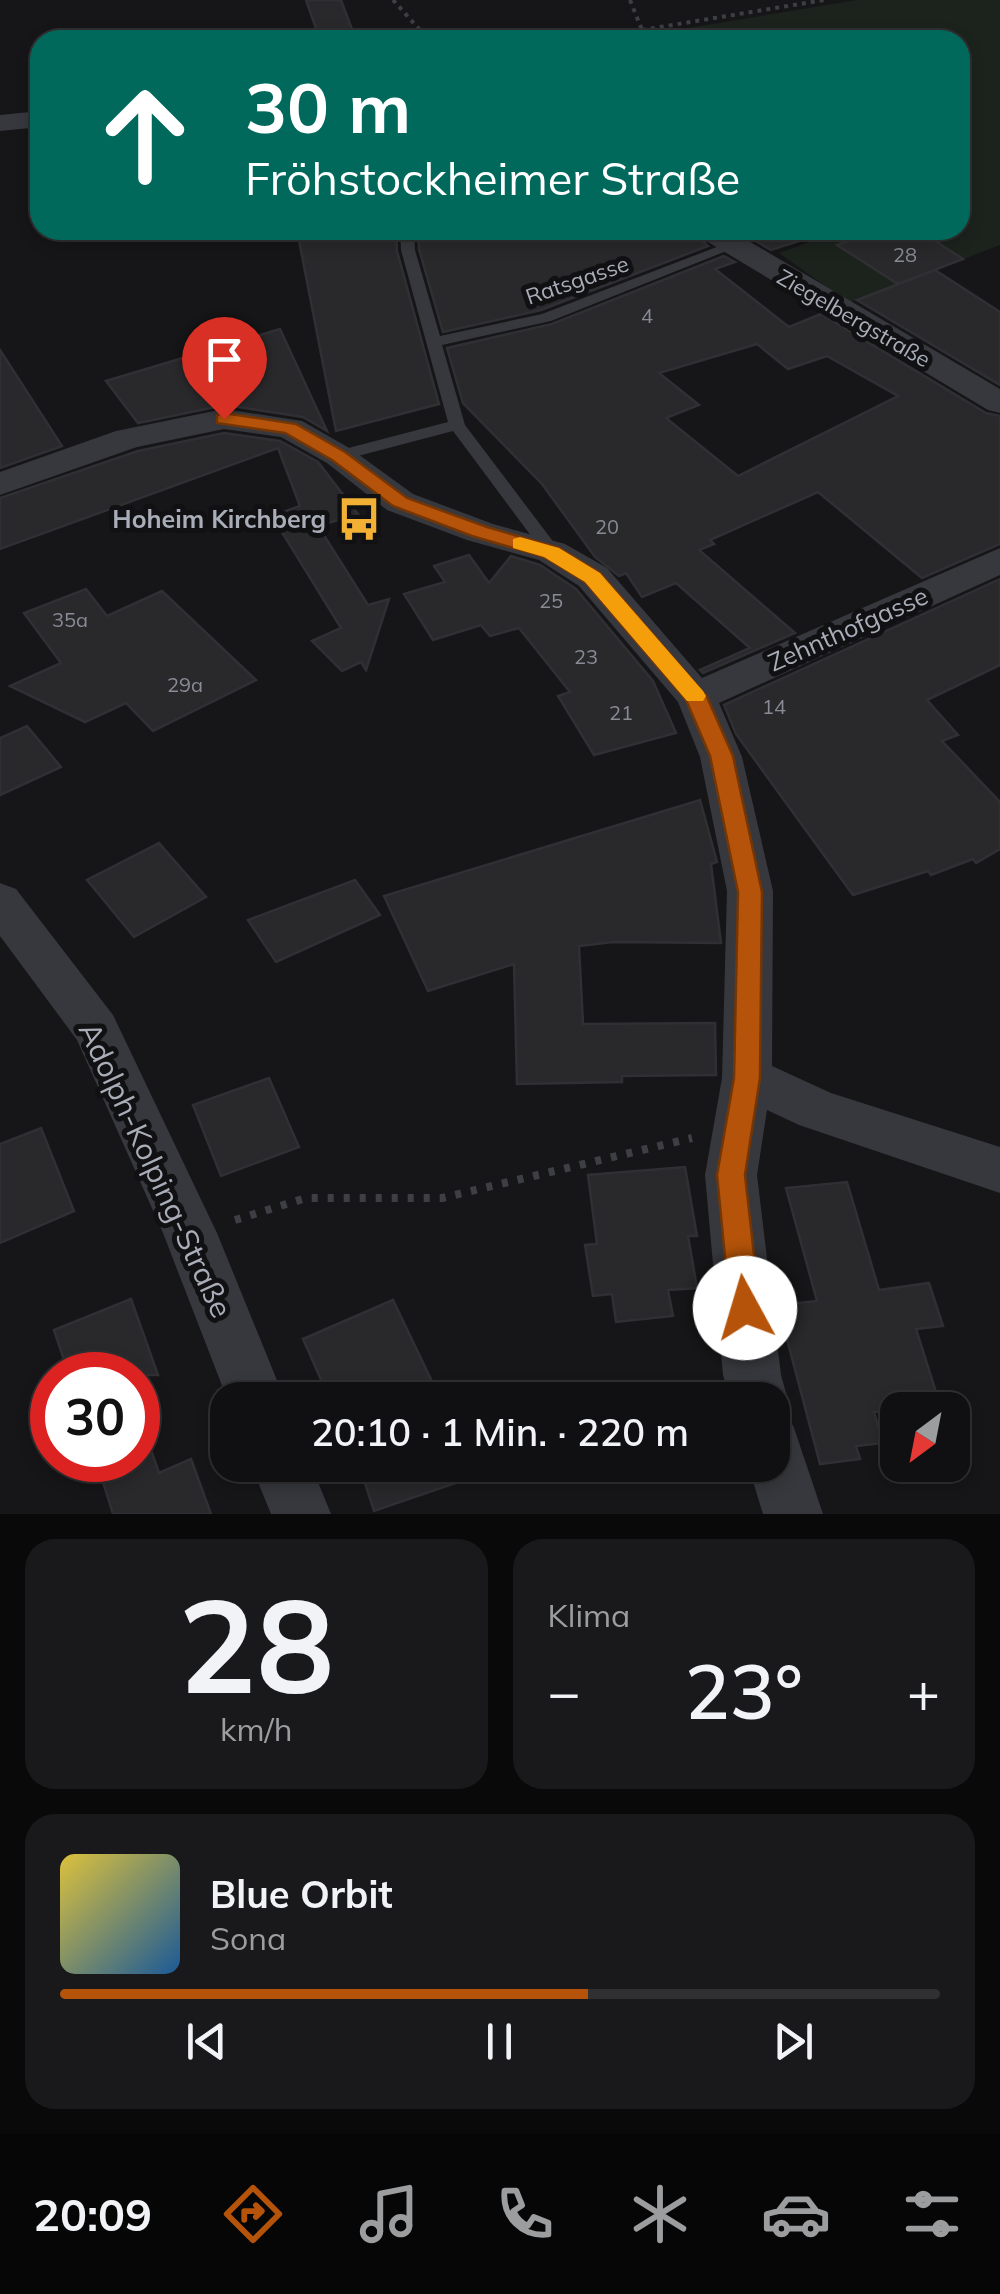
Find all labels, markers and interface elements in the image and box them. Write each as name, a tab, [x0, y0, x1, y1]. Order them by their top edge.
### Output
text: 30 m	[245, 63, 411, 151]
icon: ahead	[80, 70, 210, 200]
text: Fröhstockheimer Straße	[245, 150, 740, 206]
house number: 28	[893, 242, 917, 267]
street label: Ratsgasse	[522, 249, 632, 311]
street label: Ziegelbergstraße	[772, 263, 936, 373]
house number: 4	[641, 303, 653, 328]
pin	[182, 317, 267, 420]
icon: arrive	[197, 332, 252, 387]
bus stop icon: Hoheim Kirchberg	[335, 495, 383, 543]
place label: Hoheim Kirchberg	[112, 503, 326, 534]
house number: 20	[595, 514, 619, 539]
street label: Zehnthofgasse	[763, 579, 932, 678]
house number: 25	[539, 588, 563, 613]
house number: 35a	[52, 607, 88, 632]
house number: 23	[574, 644, 598, 669]
house number: 29a	[167, 672, 203, 697]
house number: 14	[762, 694, 786, 719]
house number: 21	[609, 700, 633, 725]
street label: Adolph-Kolping-Straße	[71, 1016, 241, 1323]
position arrow	[693, 1256, 797, 1360]
speed limit sign: 30	[30, 1352, 160, 1482]
north arrow	[880, 1392, 970, 1482]
map controls	[880, 1392, 970, 1482]
text: 20:10 · 1 Min. · 220 m	[311, 1408, 689, 1456]
text: 28	[178, 1562, 334, 1726]
text: Klima	[548, 1595, 630, 1635]
text: 23°	[685, 1644, 803, 1738]
text: −	[548, 1657, 581, 1726]
text: +	[907, 1657, 940, 1726]
text: km/h	[220, 1709, 292, 1749]
text: Blue Orbit	[210, 1870, 393, 1918]
text: Sona	[210, 1918, 286, 1958]
icon: previous	[179, 2014, 234, 2069]
icon: pause	[472, 2014, 527, 2069]
icon: next	[766, 2014, 821, 2069]
icon: directions	[218, 2179, 288, 2249]
icon: music	[354, 2179, 424, 2249]
icon: phone	[490, 2179, 560, 2249]
icon: climate	[625, 2179, 695, 2249]
icon: car	[761, 2179, 831, 2249]
icon: filters	[897, 2179, 967, 2249]
text: 20:09	[33, 2186, 152, 2242]

